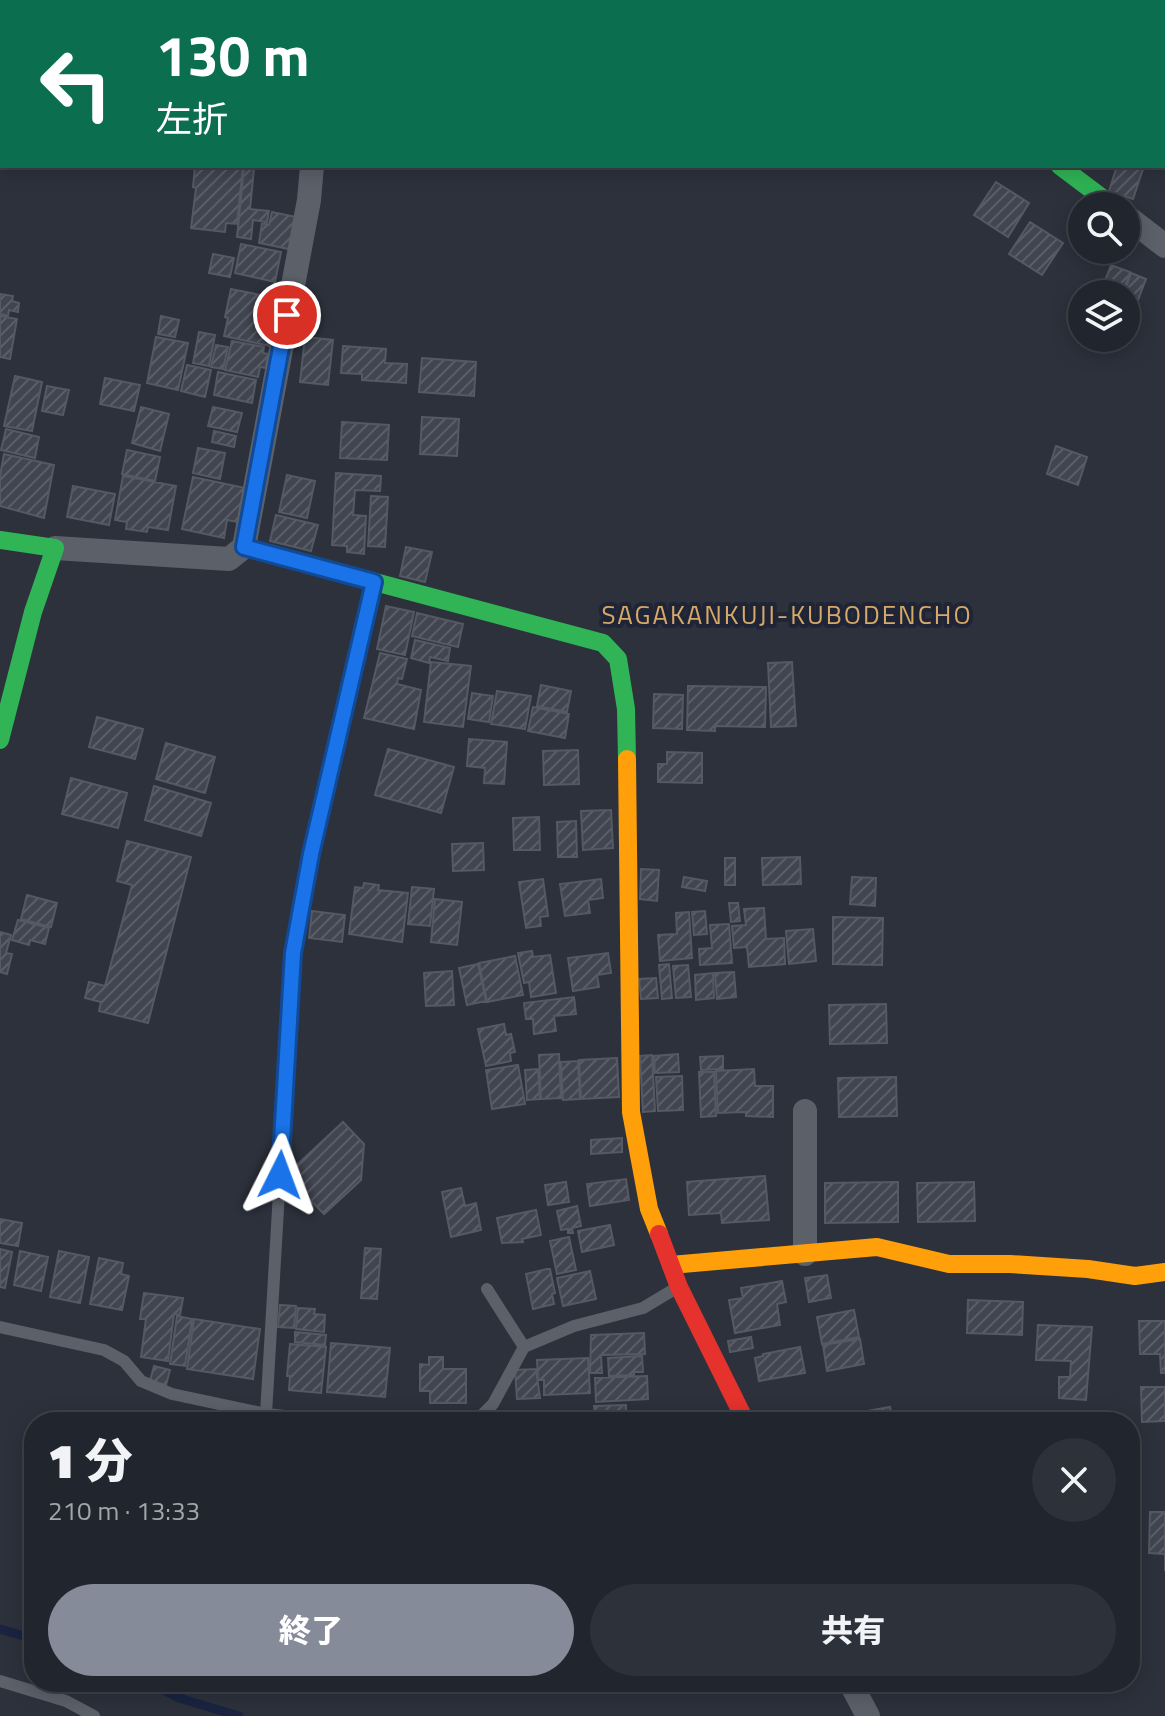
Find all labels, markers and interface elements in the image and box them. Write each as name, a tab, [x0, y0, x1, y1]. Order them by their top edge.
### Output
text: 130 m	[156, 13, 309, 98]
icon: left	[24, 32, 128, 136]
text: 左折	[156, 91, 228, 146]
map controls	[1068, 192, 1140, 352]
button: search	[1068, 192, 1140, 264]
button: layers	[1068, 280, 1140, 352]
pin	[253, 281, 321, 349]
icon: arrive	[265, 293, 309, 337]
district label: SAGAKANKUJI-KUBODENCHO	[601, 595, 973, 634]
position arrow	[238, 1133, 322, 1217]
text: 1 分	[48, 1424, 133, 1497]
button: close	[1032, 1438, 1116, 1522]
text: 210 m · 13:33	[48, 1491, 200, 1530]
button: 終了	[48, 1584, 574, 1676]
button: 共有	[590, 1584, 1116, 1676]

